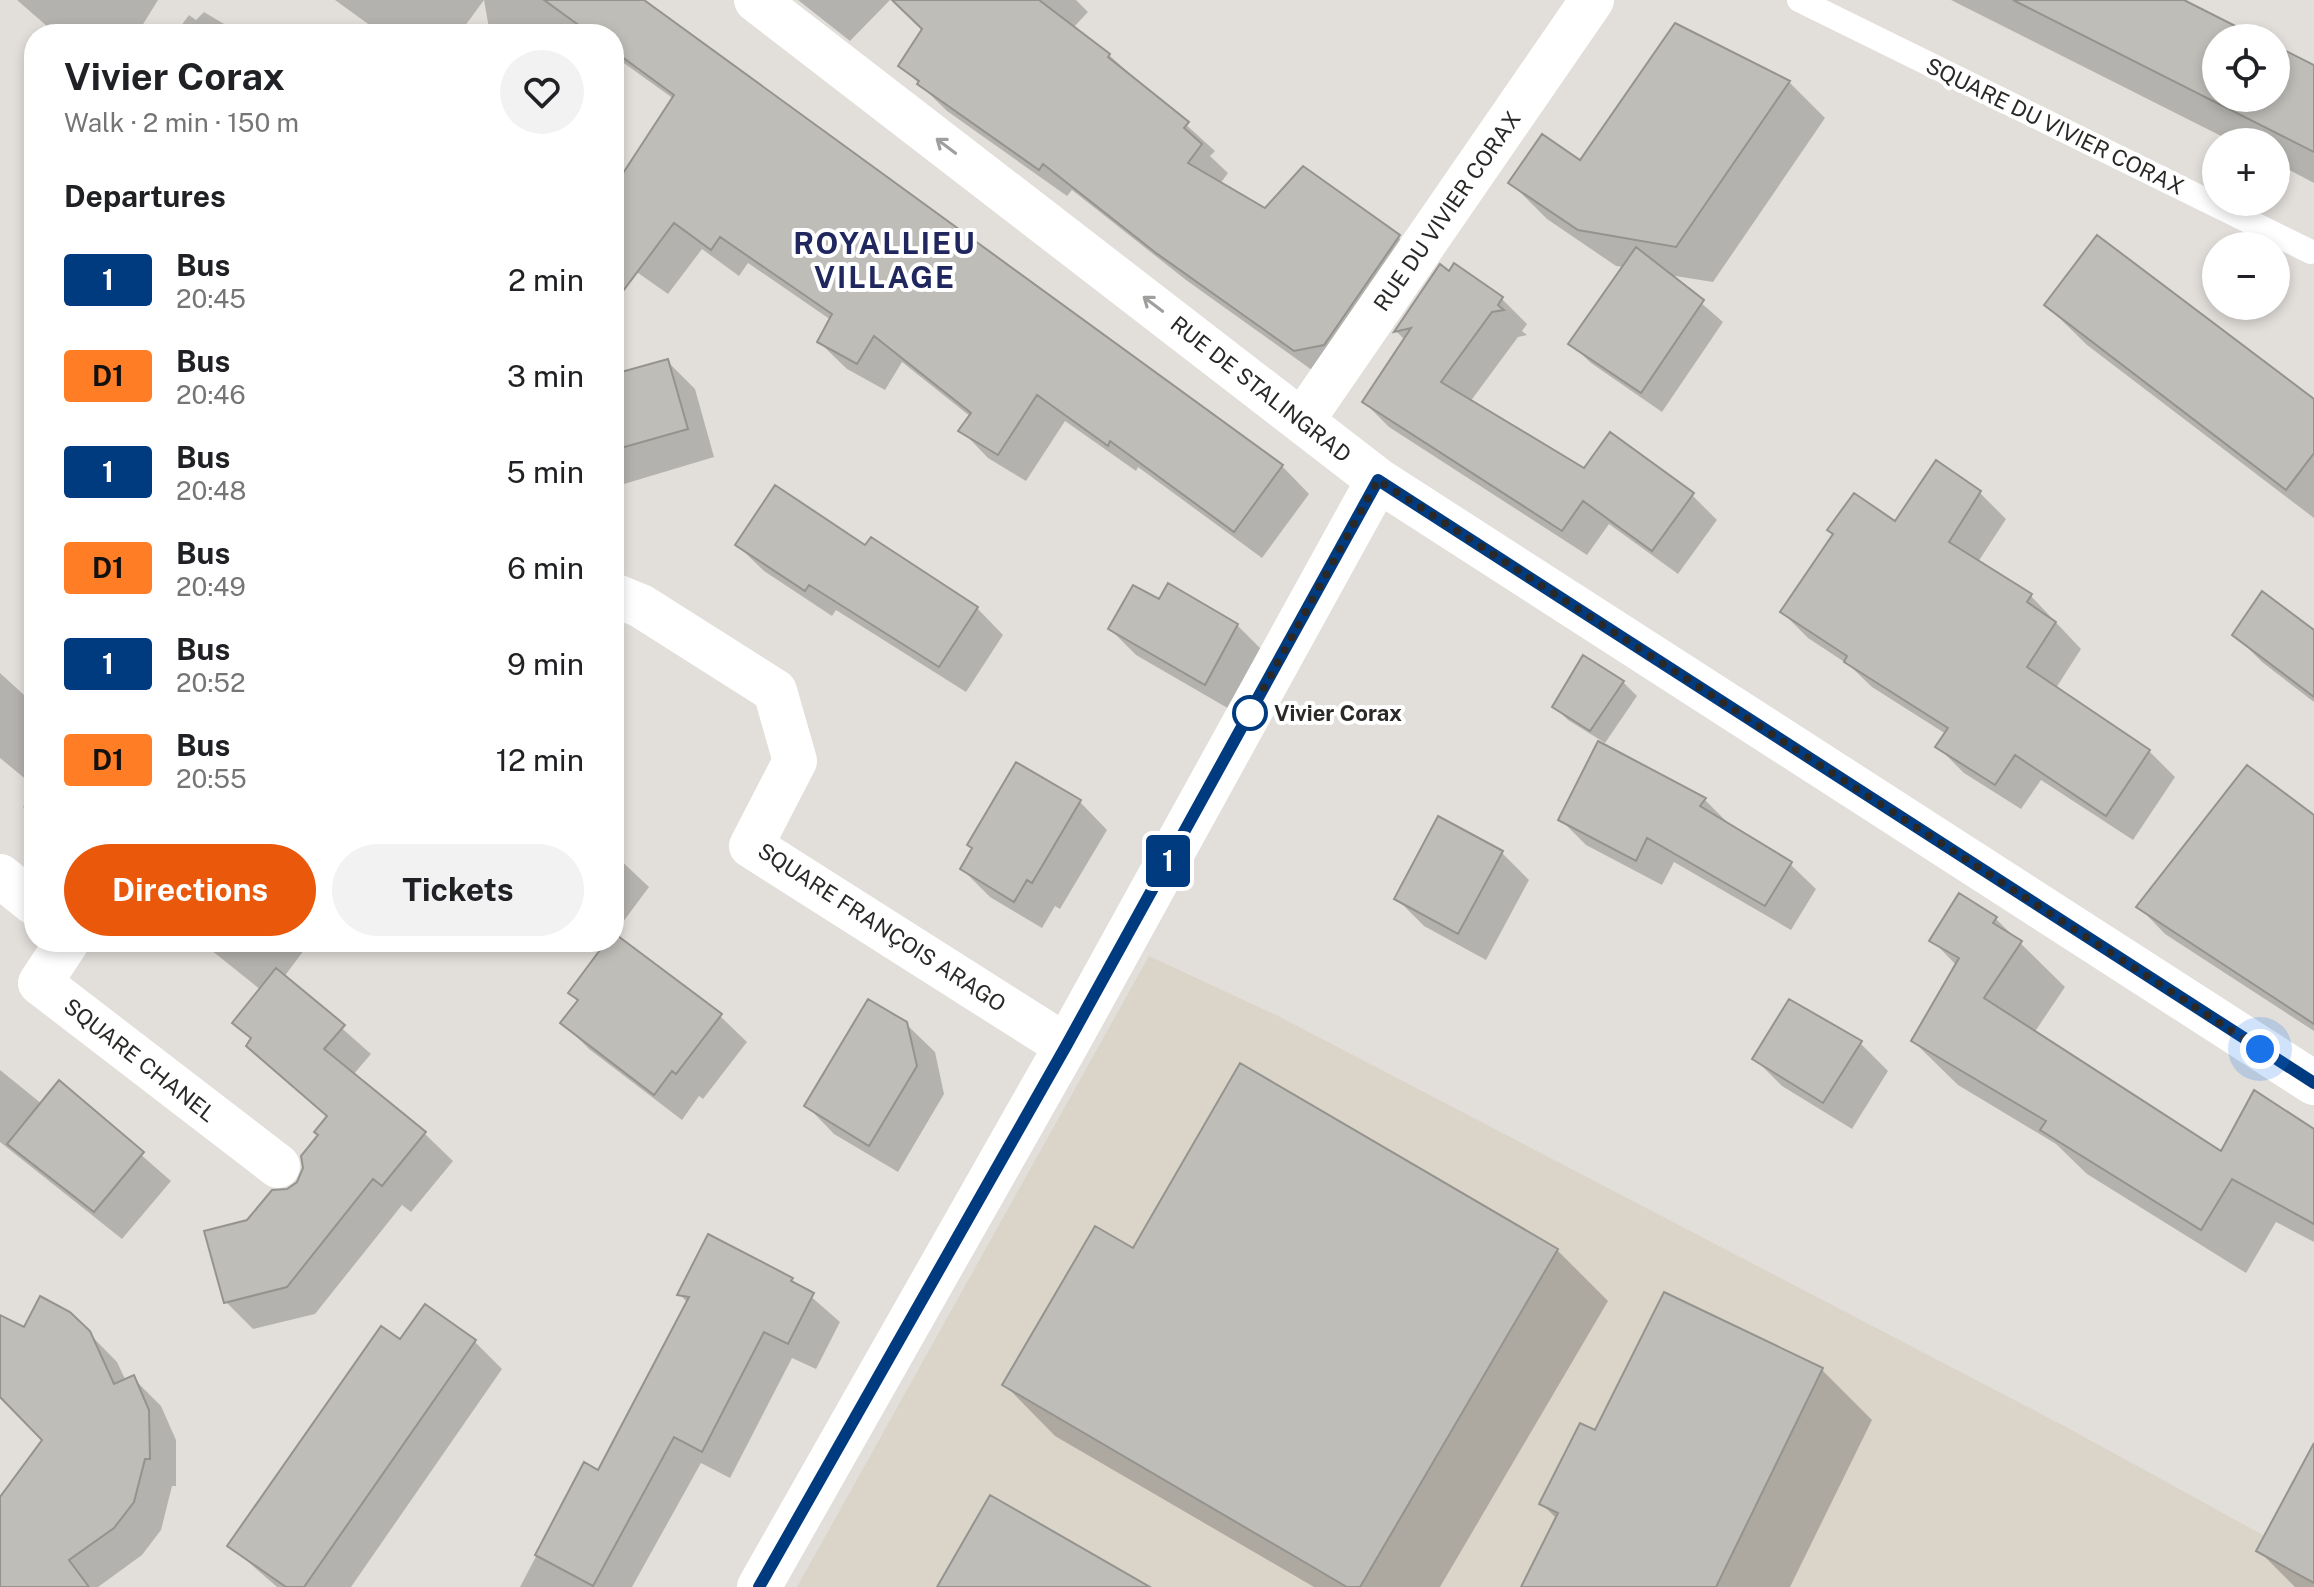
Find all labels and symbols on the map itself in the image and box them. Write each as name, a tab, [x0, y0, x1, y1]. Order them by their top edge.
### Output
street label: SQUARE DU VIVIER CORAX	[1922, 52, 2188, 200]
street label: RUE DU VIVIER CORAX	[1368, 106, 1526, 316]
one-way arrow	[936, 137, 958, 154]
district label: ROYALLIEU VILLAGE	[793, 225, 977, 295]
one-way arrow	[1143, 295, 1164, 312]
street label: RUE DE STALINGRAD	[1166, 310, 1356, 468]
marker: Vivier Corax	[1233, 696, 1267, 730]
place label: Vivier Corax	[1274, 700, 1402, 726]
line badge: 1	[1142, 835, 1194, 887]
street label: SQUARE FRANÇOIS ARAGO	[753, 837, 1011, 1017]
street label: SQUARE CHANEL	[59, 993, 221, 1127]
your location	[2240, 1029, 2280, 1069]

